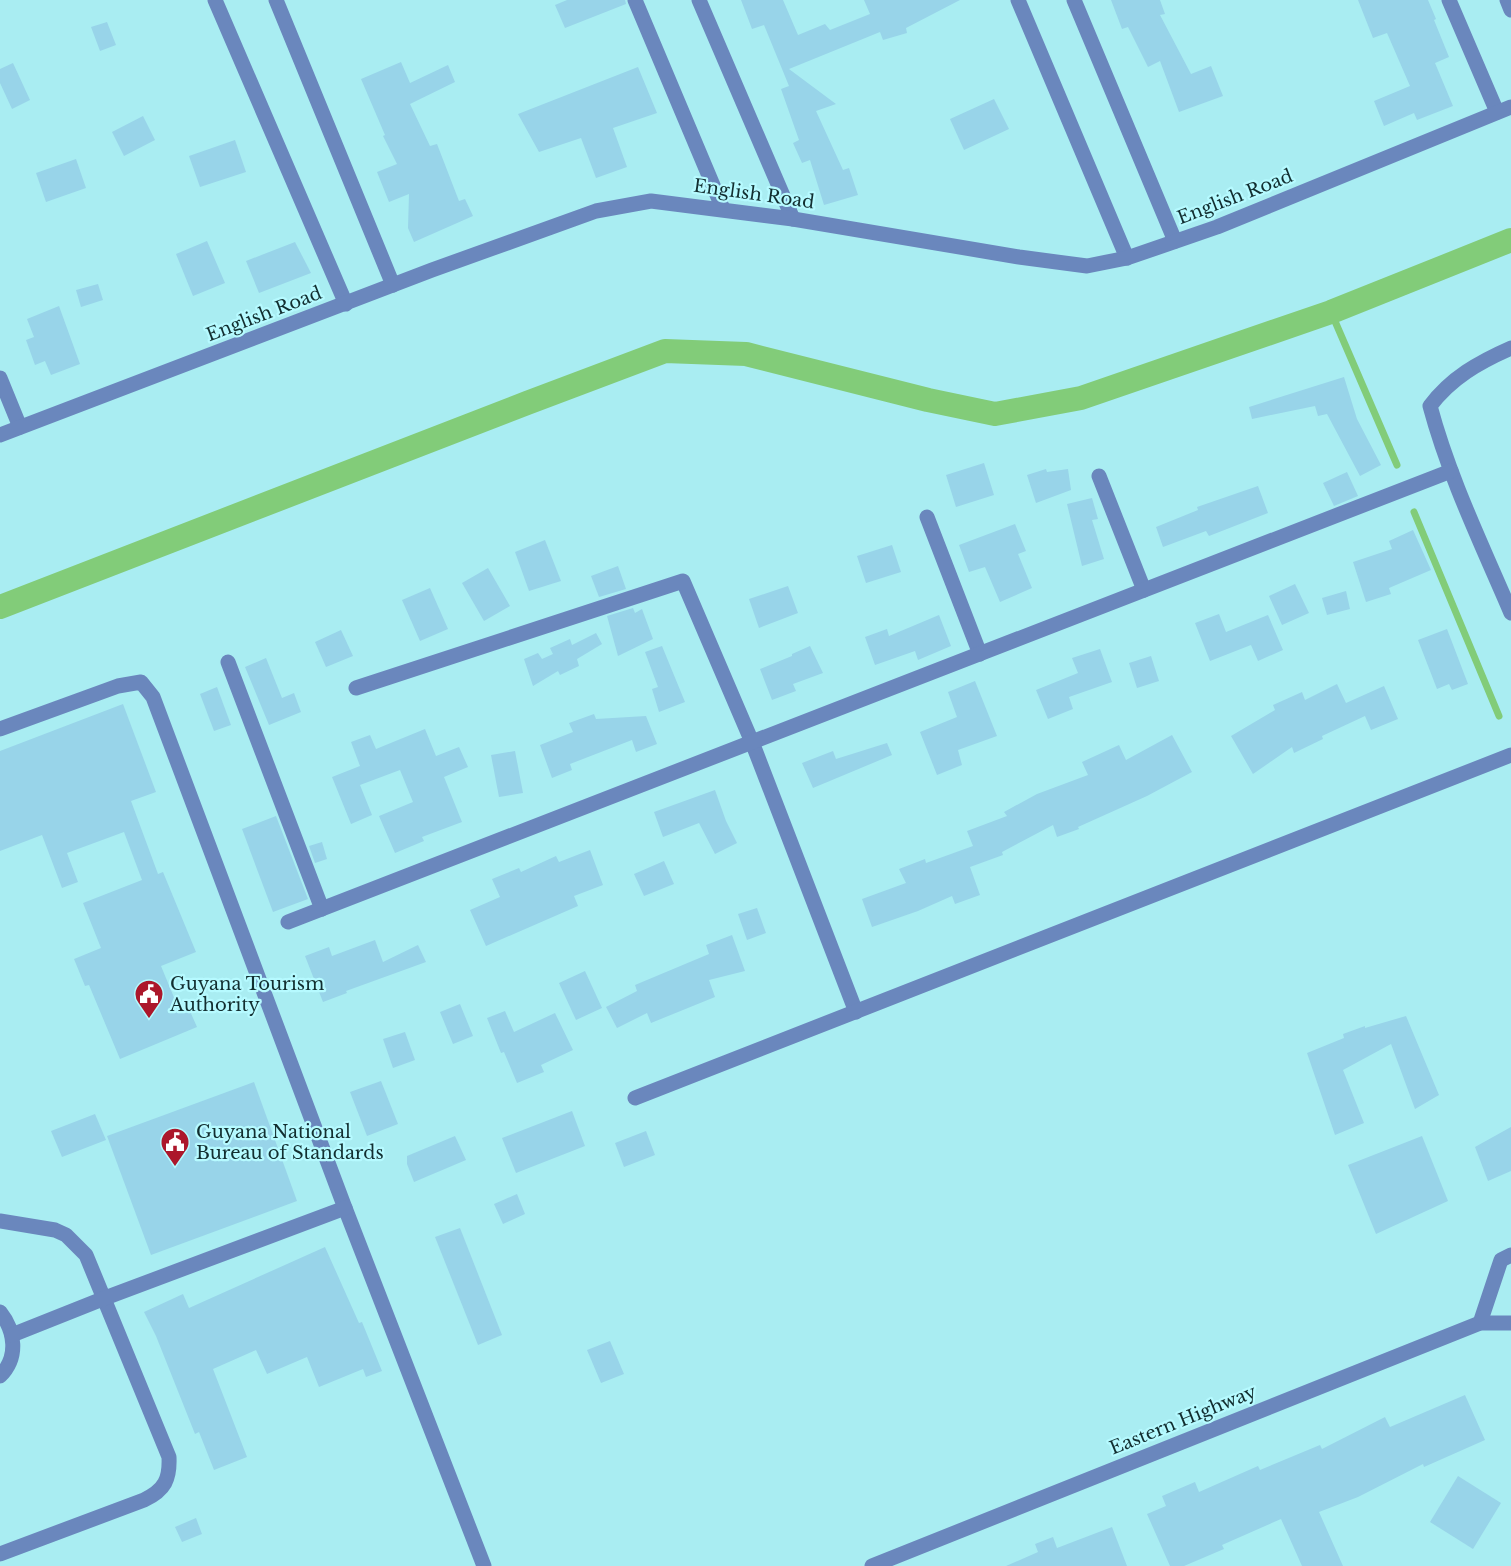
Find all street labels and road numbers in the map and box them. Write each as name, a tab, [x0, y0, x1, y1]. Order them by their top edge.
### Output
street label: English Road	[1174, 165, 1296, 229]
street label: English Road	[692, 175, 816, 213]
street label: English Road	[203, 282, 325, 346]
street label: Eastern Highway	[1106, 1380, 1260, 1459]

